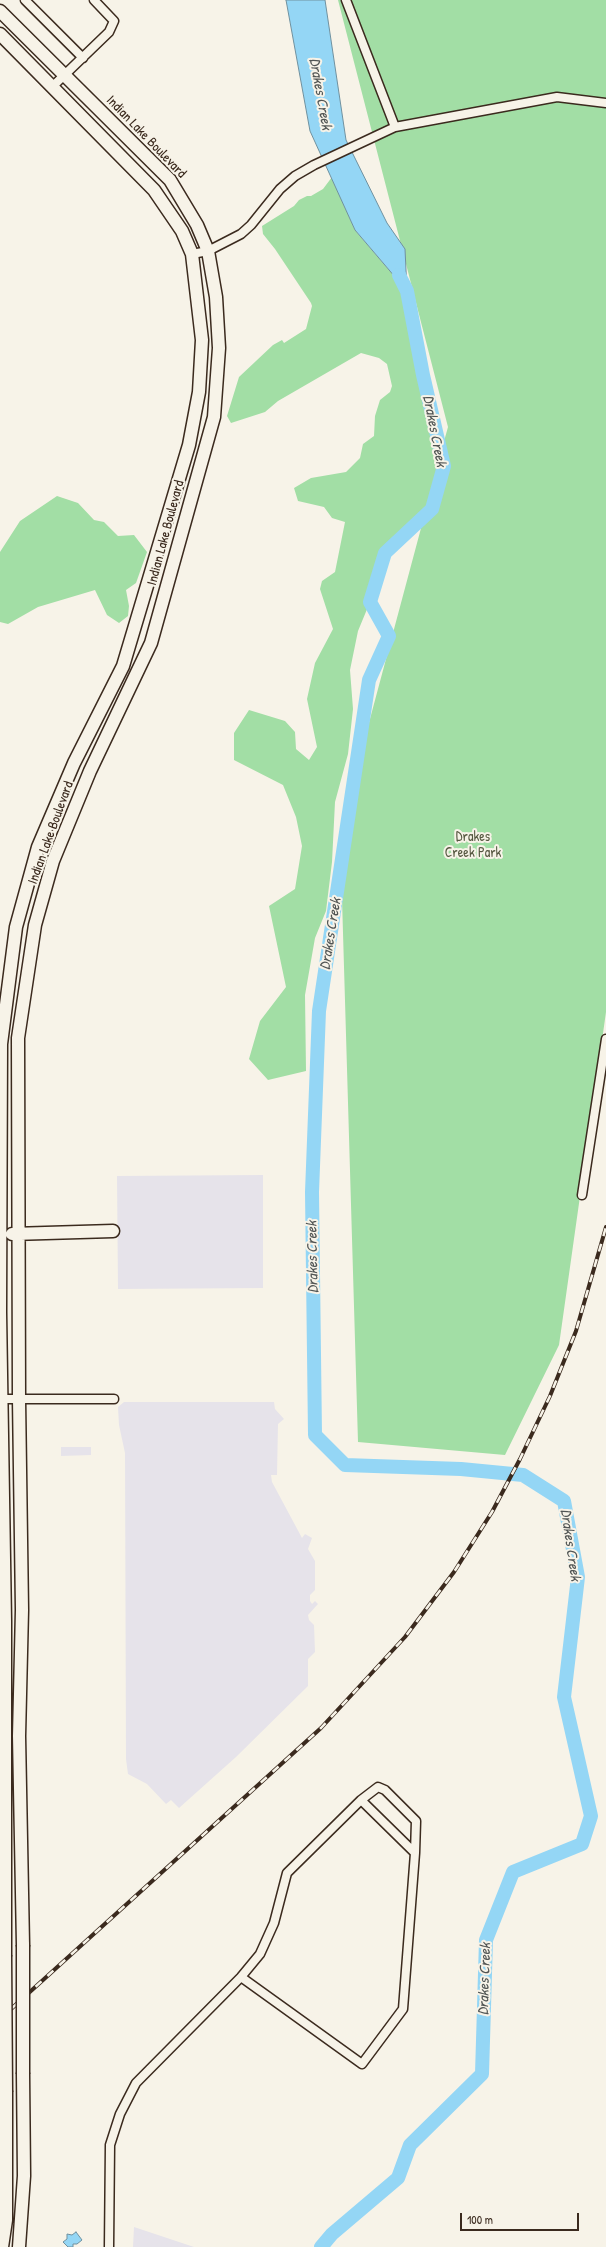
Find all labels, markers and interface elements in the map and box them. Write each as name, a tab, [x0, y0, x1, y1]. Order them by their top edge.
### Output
water label: Drakes Creek	[305, 57, 335, 131]
street label: Indian Lake Boulevard	[102, 92, 190, 182]
water label: Drakes Creek	[418, 394, 450, 468]
street label: Indian Lake Boulevard	[144, 479, 188, 587]
street label: Indian Lake Boulevard	[25, 779, 77, 887]
park label: Drakes Creek Park	[445, 829, 501, 862]
water label: Drakes Creek	[316, 897, 346, 971]
water label: Drakes Creek	[303, 1221, 323, 1293]
water label: Drakes Creek	[556, 1508, 584, 1582]
water label: Drakes Creek	[475, 1943, 495, 2015]
scale bar	[462, 2205, 581, 2231]
text: 100 m	[467, 2211, 493, 2228]

